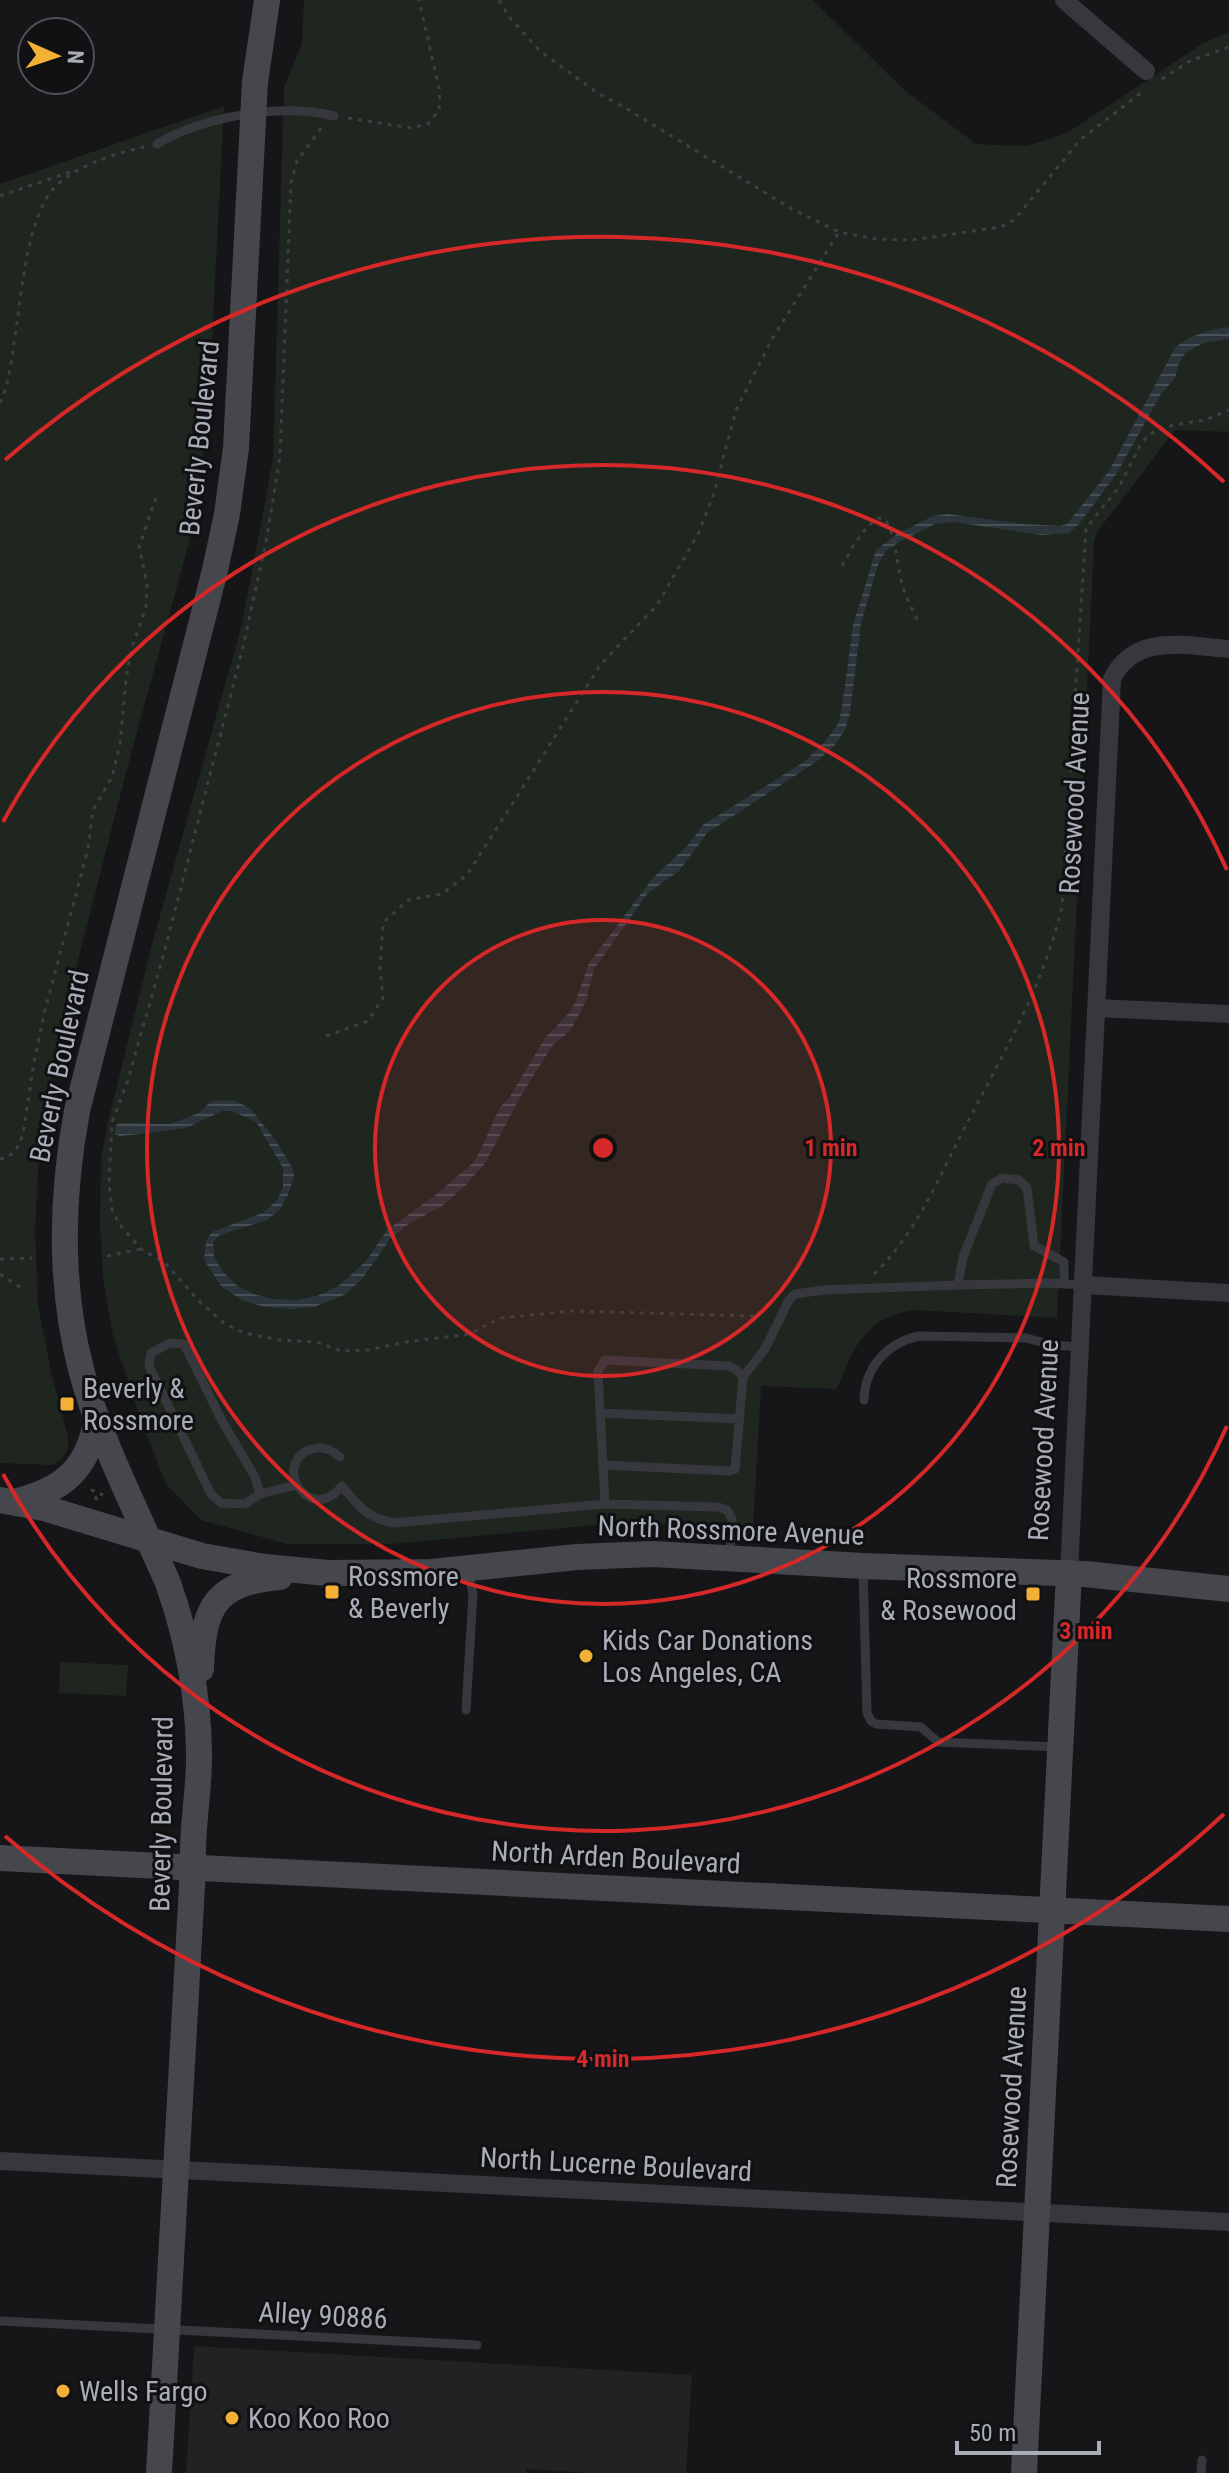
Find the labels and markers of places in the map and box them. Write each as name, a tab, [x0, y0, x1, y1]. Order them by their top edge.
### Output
centre of rings	[589, 1134, 617, 1162]
place label: Beverly & Rossmore	[83, 1372, 194, 1437]
marker: Beverly & Rossmore	[58, 1395, 76, 1413]
place label: Rossmore & Beverly	[348, 1560, 459, 1625]
place label: Rossmore & Rosewood	[880, 1562, 1017, 1627]
marker: Rossmore & Beverly	[323, 1583, 341, 1601]
marker: Rossmore & Rosewood	[1024, 1585, 1042, 1603]
place label: Kids Car Donations Los Angeles, CA	[602, 1624, 813, 1689]
marker: Kids Car Donations Los Angeles, CA	[577, 1647, 595, 1665]
place label: Wells Fargo	[79, 2375, 208, 2408]
marker: Wells Fargo	[54, 2382, 72, 2400]
place label: Koo Koo Roo	[248, 2402, 390, 2435]
marker: Koo Koo Roo	[223, 2409, 241, 2427]

